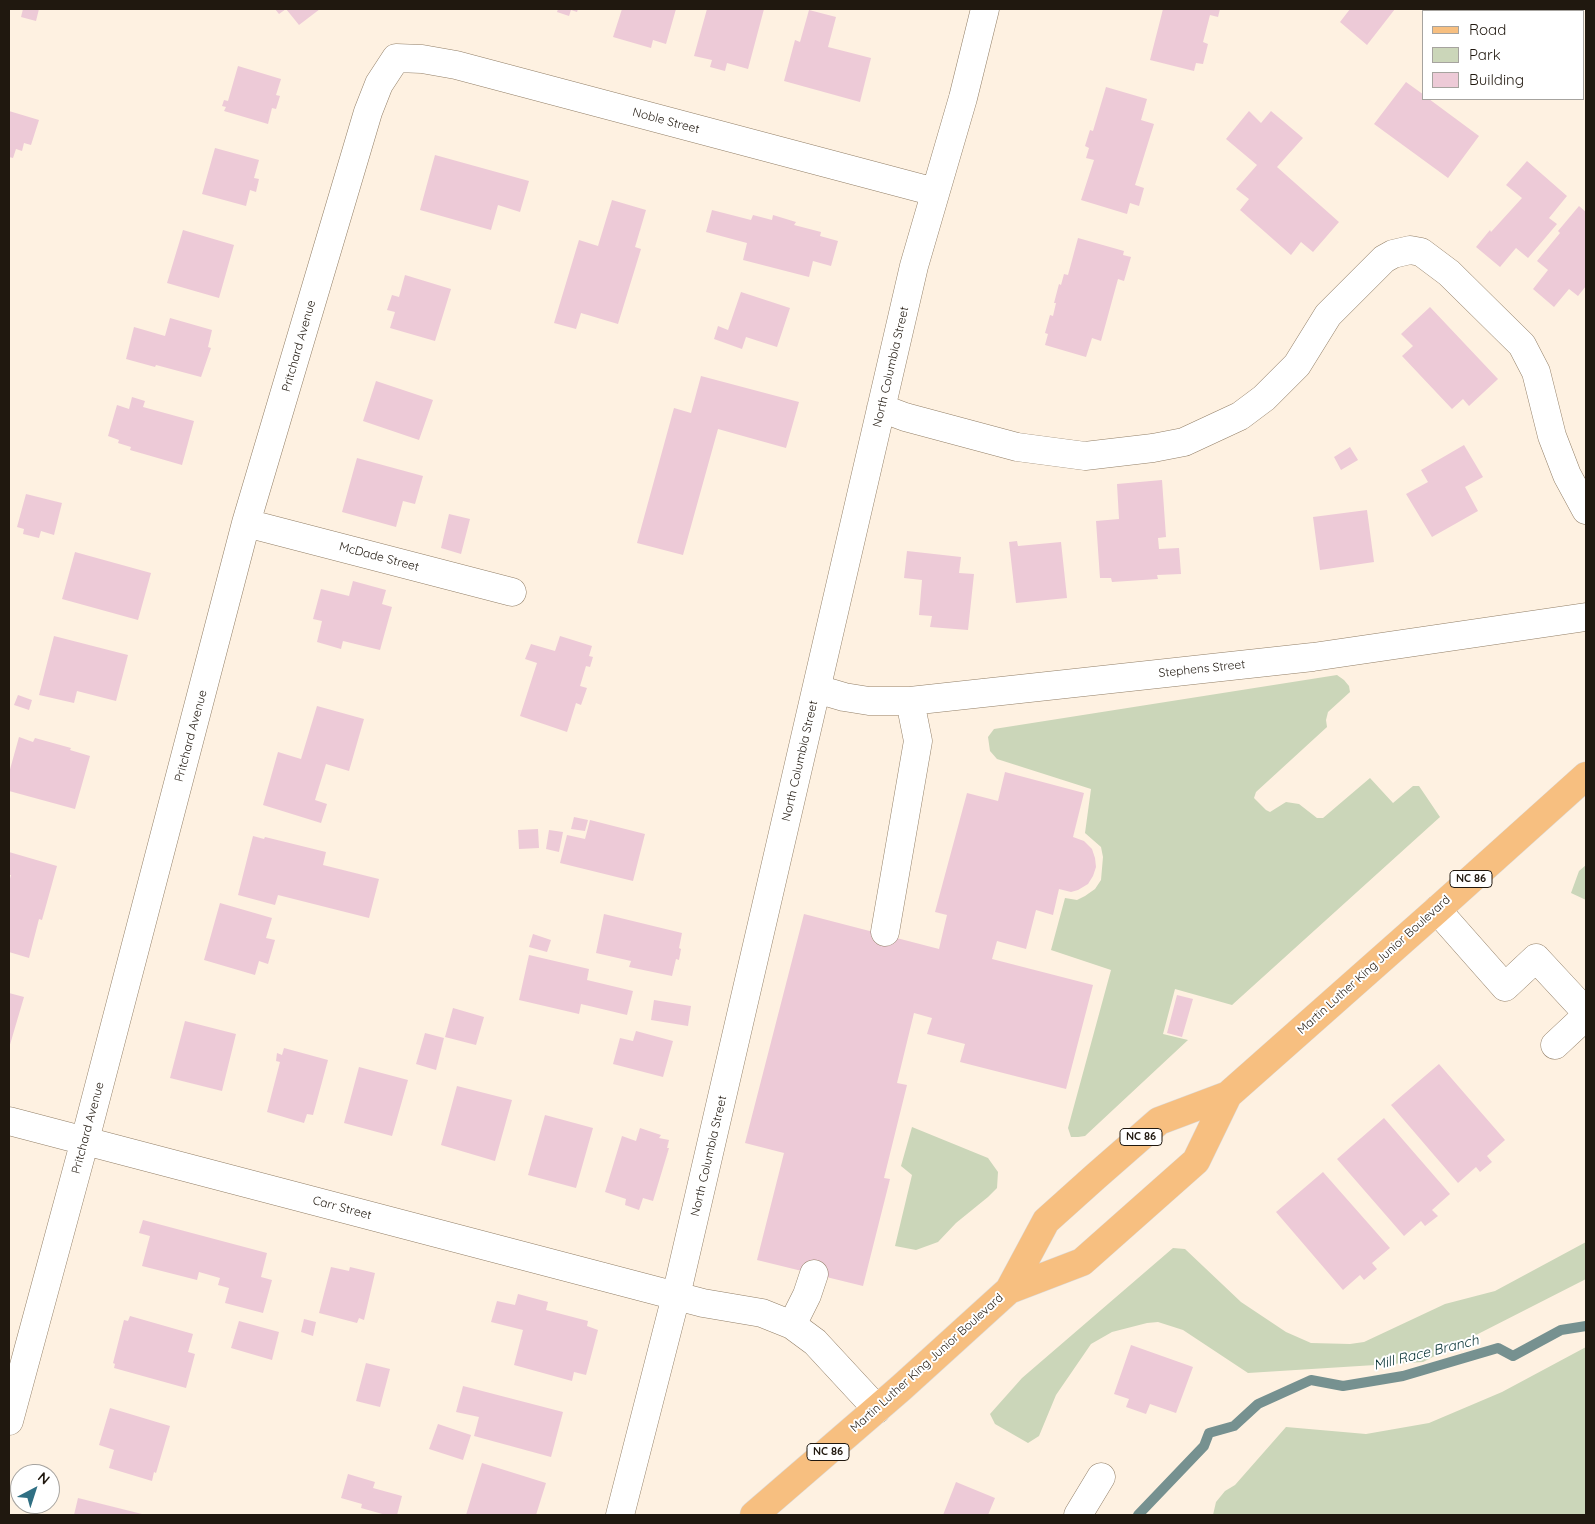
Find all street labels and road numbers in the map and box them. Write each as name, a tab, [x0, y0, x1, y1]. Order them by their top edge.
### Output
street label: Noble Street	[631, 105, 701, 137]
street label: Pritchard Avenue	[279, 299, 319, 393]
street label: North Columbia Street	[870, 305, 912, 429]
street label: McDade Street	[337, 539, 421, 575]
street label: Stephens Street	[1158, 657, 1246, 681]
street label: Pritchard Avenue	[172, 688, 210, 784]
street label: North Columbia Street	[779, 699, 821, 823]
road number: NC 86	[1450, 871, 1492, 888]
street label: Martin Luther King Junior Boulevard	[1295, 893, 1453, 1037]
street label: Pritchard Avenue	[69, 1080, 107, 1176]
street label: North Columbia Street	[688, 1094, 730, 1218]
road number: NC 86	[1120, 1128, 1162, 1146]
street label: Carr Street	[311, 1193, 373, 1223]
street label: Martin Luther King Junior Boulevard	[848, 1291, 1006, 1435]
road number: NC 86	[807, 1444, 849, 1460]

